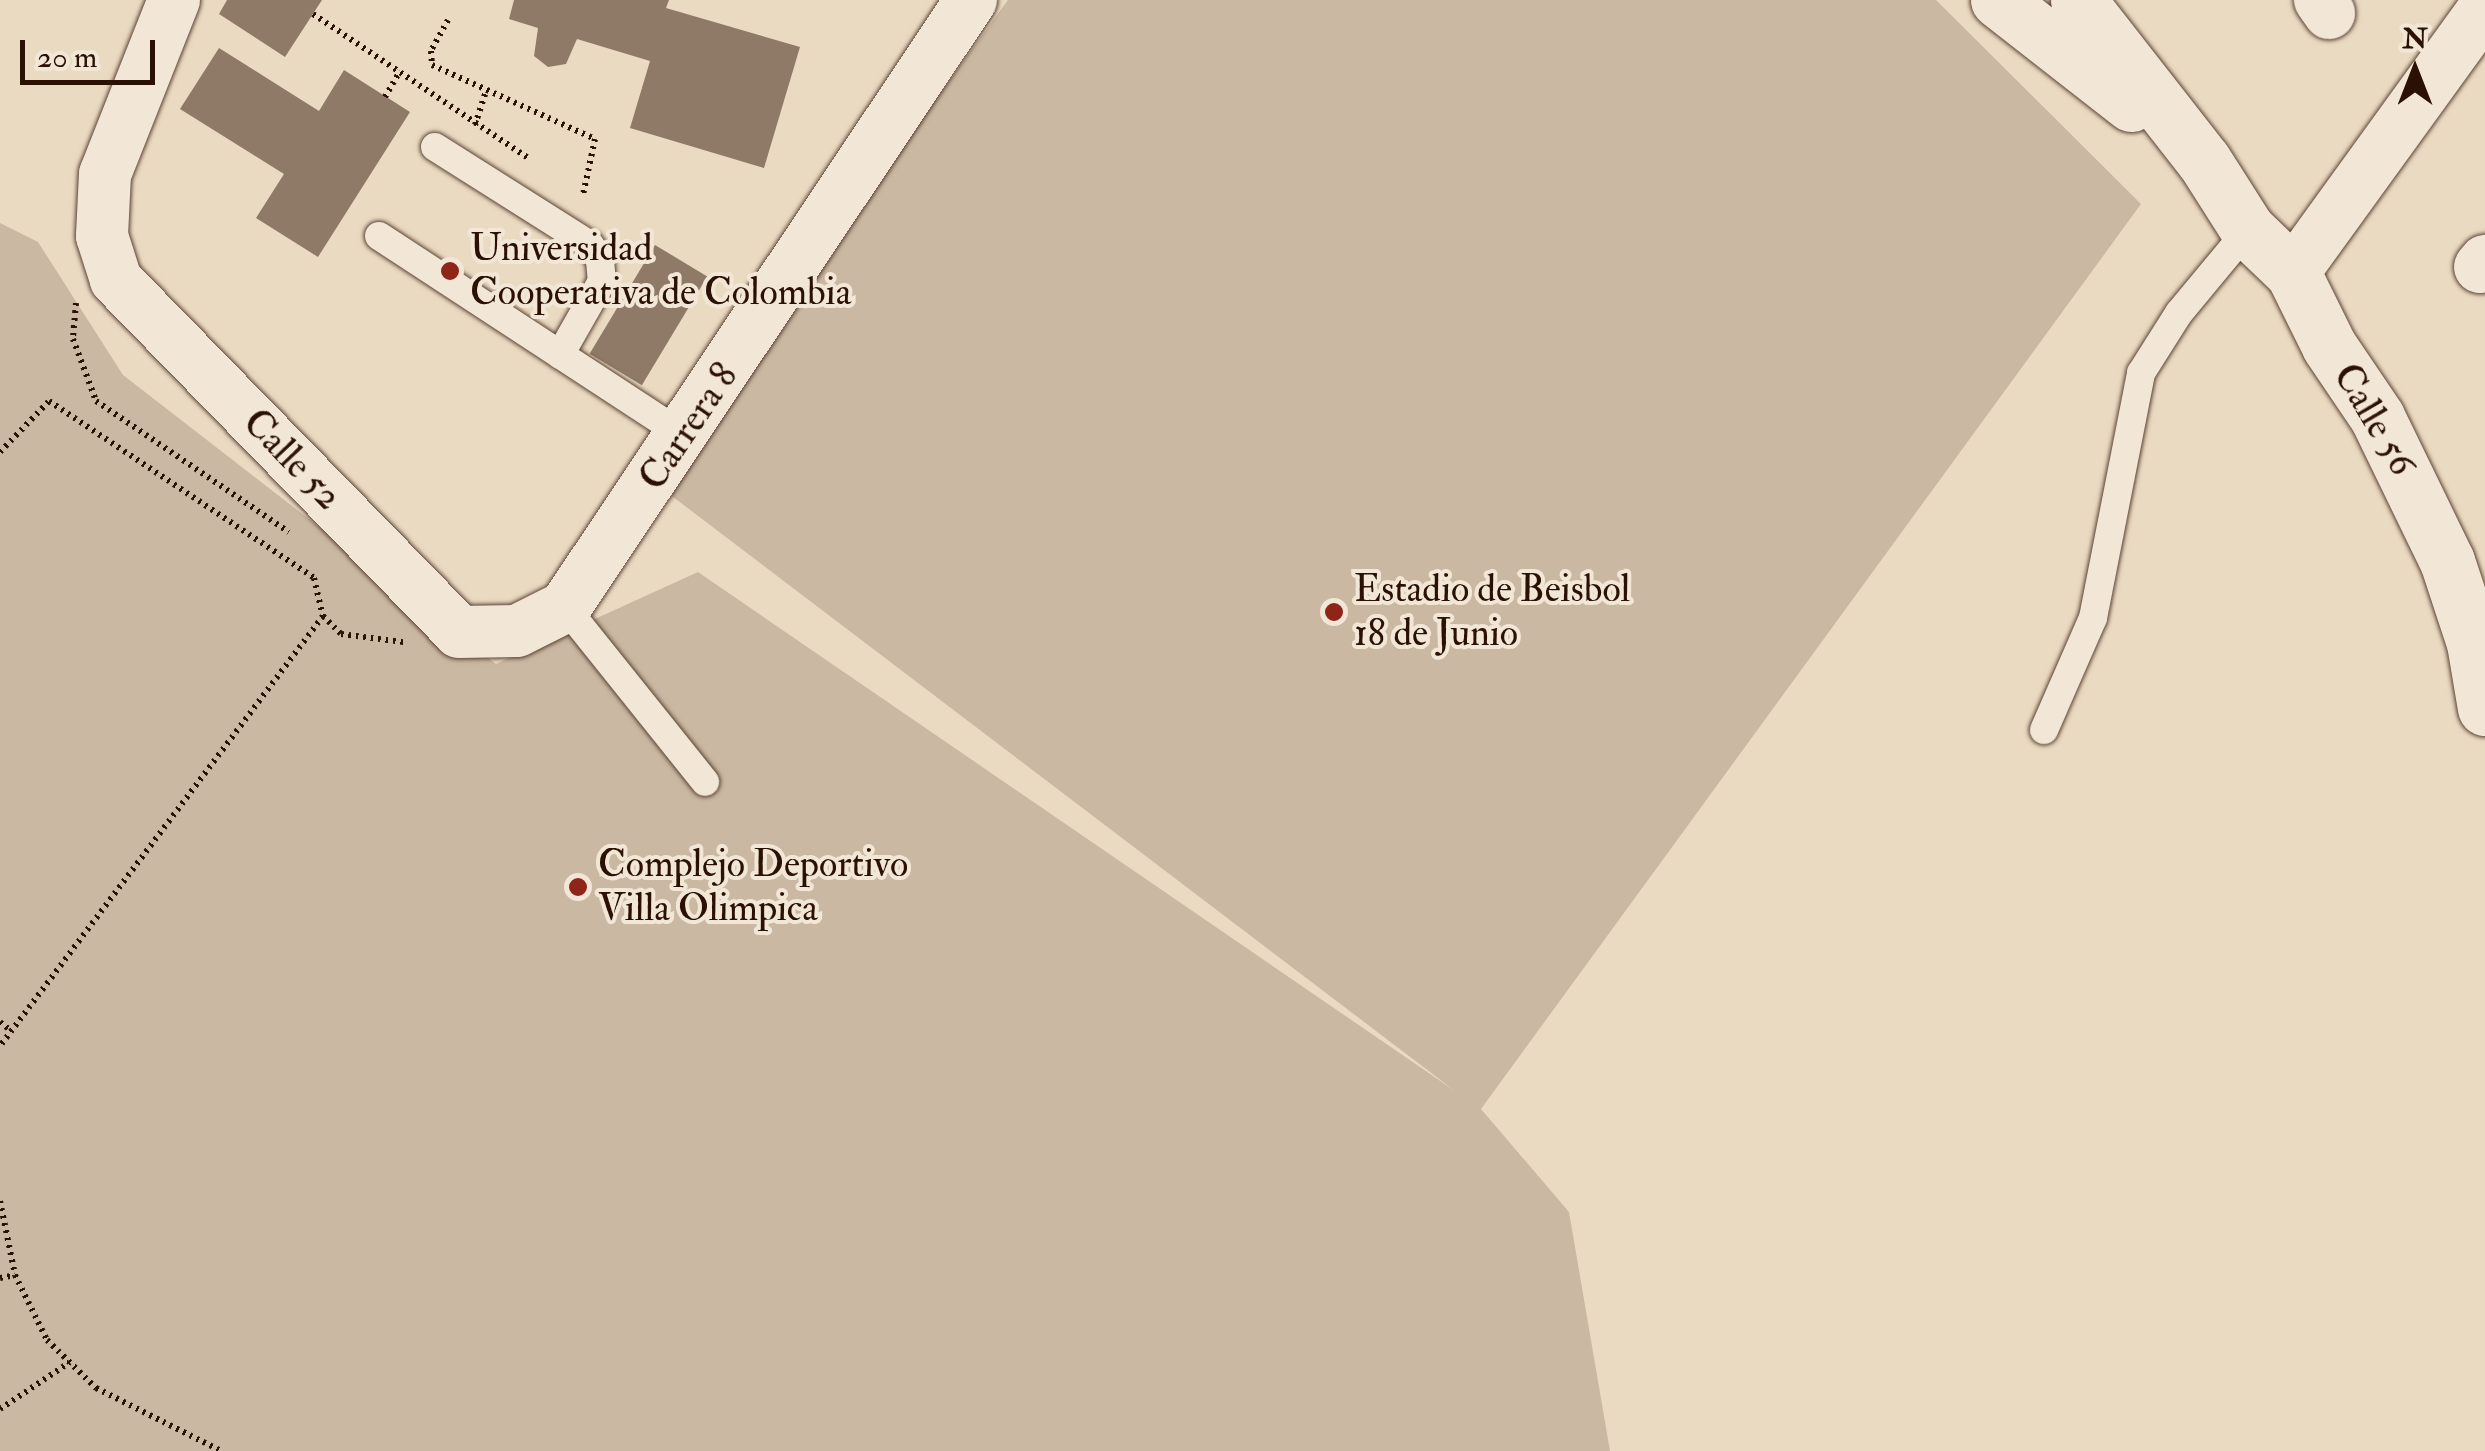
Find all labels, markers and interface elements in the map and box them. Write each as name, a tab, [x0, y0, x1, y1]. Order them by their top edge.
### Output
scale bar	[25, 20, 160, 82]
north arrow	[2365, 20, 2465, 120]
text: N	[2402, 22, 2428, 57]
text: 20 m	[37, 39, 97, 76]
place label: Universidad Cooperativa de Colombia	[470, 226, 851, 316]
marker: Universidad Cooperativa de Colombia	[439, 260, 461, 282]
street label: Carrera 8	[630, 355, 748, 499]
street label: Calle 56	[2323, 356, 2425, 484]
street label: Calle 52	[233, 400, 351, 520]
place label: Estadio de Beisbol 18 de Junio	[1354, 567, 1630, 656]
marker: Estadio de Beisbol 18 de Junio	[1323, 601, 1345, 623]
place label: Complejo Deportivo Villa Olimpica	[598, 842, 908, 932]
marker: Complejo Deportivo Villa Olimpica	[567, 876, 589, 898]

